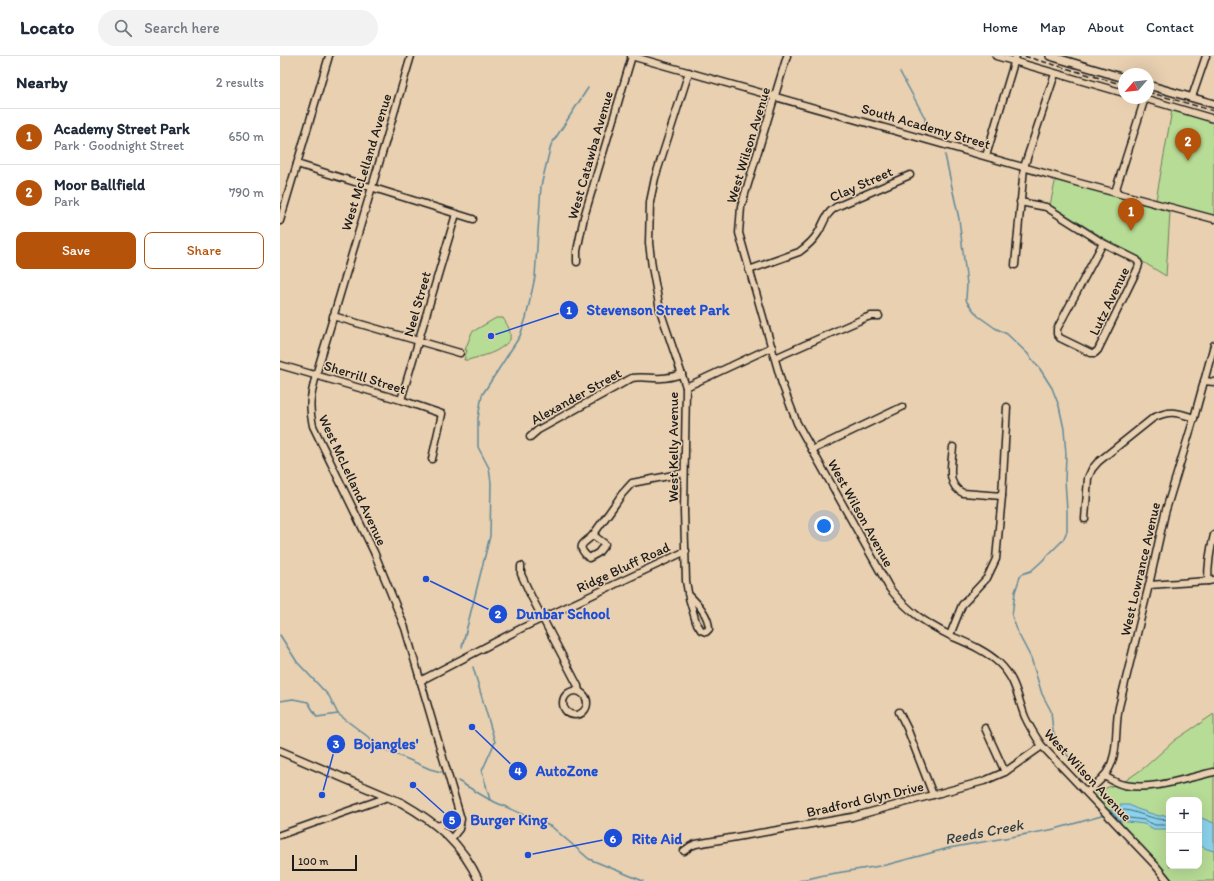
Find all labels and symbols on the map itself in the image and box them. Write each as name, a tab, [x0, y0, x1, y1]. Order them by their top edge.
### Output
north arrow	[1118, 68, 1154, 104]
street label: West Wilson Avenue	[723, 85, 774, 205]
street label: West Catawba Avenue	[564, 89, 617, 221]
street label: West McLelland Avenue	[338, 91, 396, 233]
street label: South Academy Street	[859, 100, 992, 153]
pin: 2	[1175, 128, 1201, 161]
street label: Clay Street	[827, 163, 895, 206]
pin: 1	[1118, 198, 1144, 231]
street label: Lutz Avenue	[1086, 264, 1133, 338]
street label: Neel Street	[400, 269, 435, 339]
callout: Stevenson Street Park	[559, 297, 737, 324]
text: Stevenson Street Park	[587, 301, 730, 319]
text: 1	[566, 303, 572, 317]
street label: Sherrill Street	[322, 357, 408, 398]
street label: Alexander Street	[528, 364, 625, 428]
street label: West Kelly Avenue	[665, 392, 682, 502]
street label: West McLelland Avenue	[315, 412, 391, 549]
street label: West Wilson Avenue	[824, 456, 897, 570]
street label: West Lowrance Avenue	[1117, 500, 1164, 638]
your location	[814, 516, 834, 536]
street label: Ridge Bluff Road	[574, 538, 673, 597]
callout: Dunbar School	[488, 600, 618, 627]
text: Dunbar School	[516, 605, 611, 623]
text: 2	[495, 607, 502, 621]
street label: West Wilson Avenue	[1040, 725, 1135, 825]
callout: Bojangles'	[326, 730, 427, 757]
text: Bojangles'	[353, 735, 419, 754]
text: 3	[333, 737, 340, 751]
callout: AutoZone	[508, 757, 606, 784]
text: AutoZone	[535, 762, 598, 780]
text: 4	[514, 764, 522, 778]
street label: Bradford Glyn Drive	[805, 778, 926, 821]
callout: Burger King	[442, 807, 556, 834]
text: Burger King	[470, 811, 548, 830]
text: 5	[449, 813, 456, 827]
water label: Reeds Creek	[943, 815, 1026, 848]
callout: Rite Aid	[603, 825, 690, 852]
text: Rite Aid	[632, 830, 683, 848]
text: 6	[610, 832, 617, 846]
scale bar	[292, 853, 357, 872]

